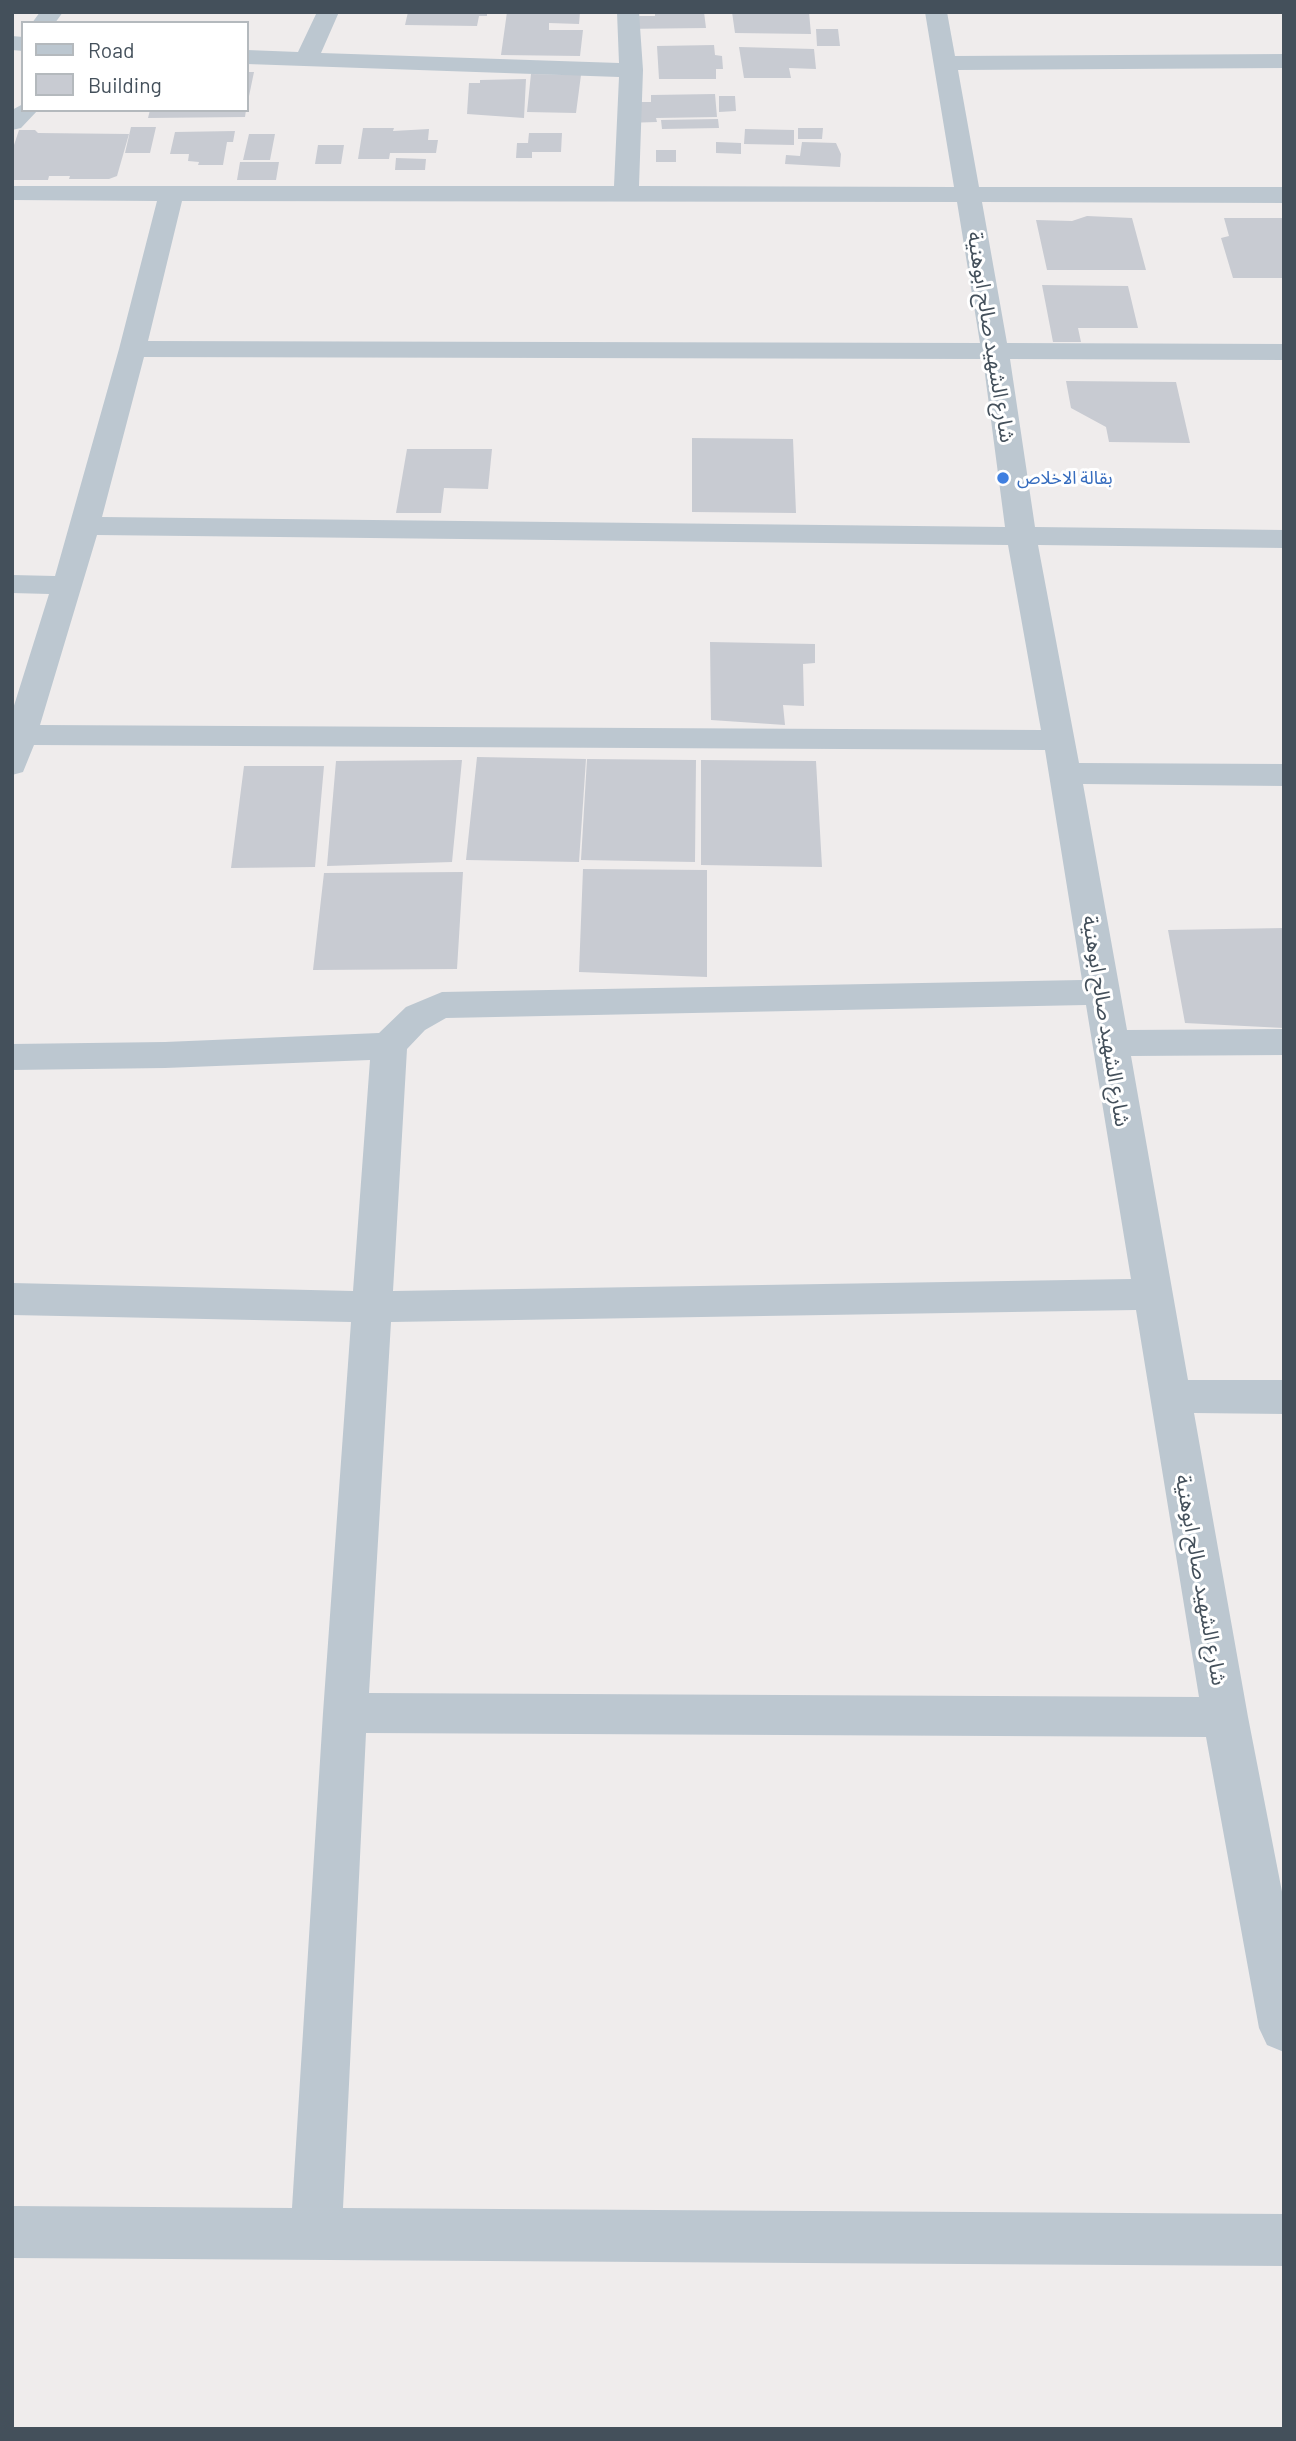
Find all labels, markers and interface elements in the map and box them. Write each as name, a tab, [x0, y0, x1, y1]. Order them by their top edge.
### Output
legend	[21, 21, 248, 112]
text: Road	[88, 37, 134, 62]
text: Building	[88, 72, 162, 97]
street label: شارع الشهيد صالح ابوهنية	[962, 230, 1020, 444]
place label: بقالة الاخلاص	[1017, 467, 1113, 489]
marker: بقالة الاخلاص	[995, 470, 1011, 486]
street label: شارع الشهيد صالح ابوهنية	[1077, 914, 1135, 1128]
street label: شارع الشهيد صالح ابوهنية	[1170, 1473, 1232, 1687]

